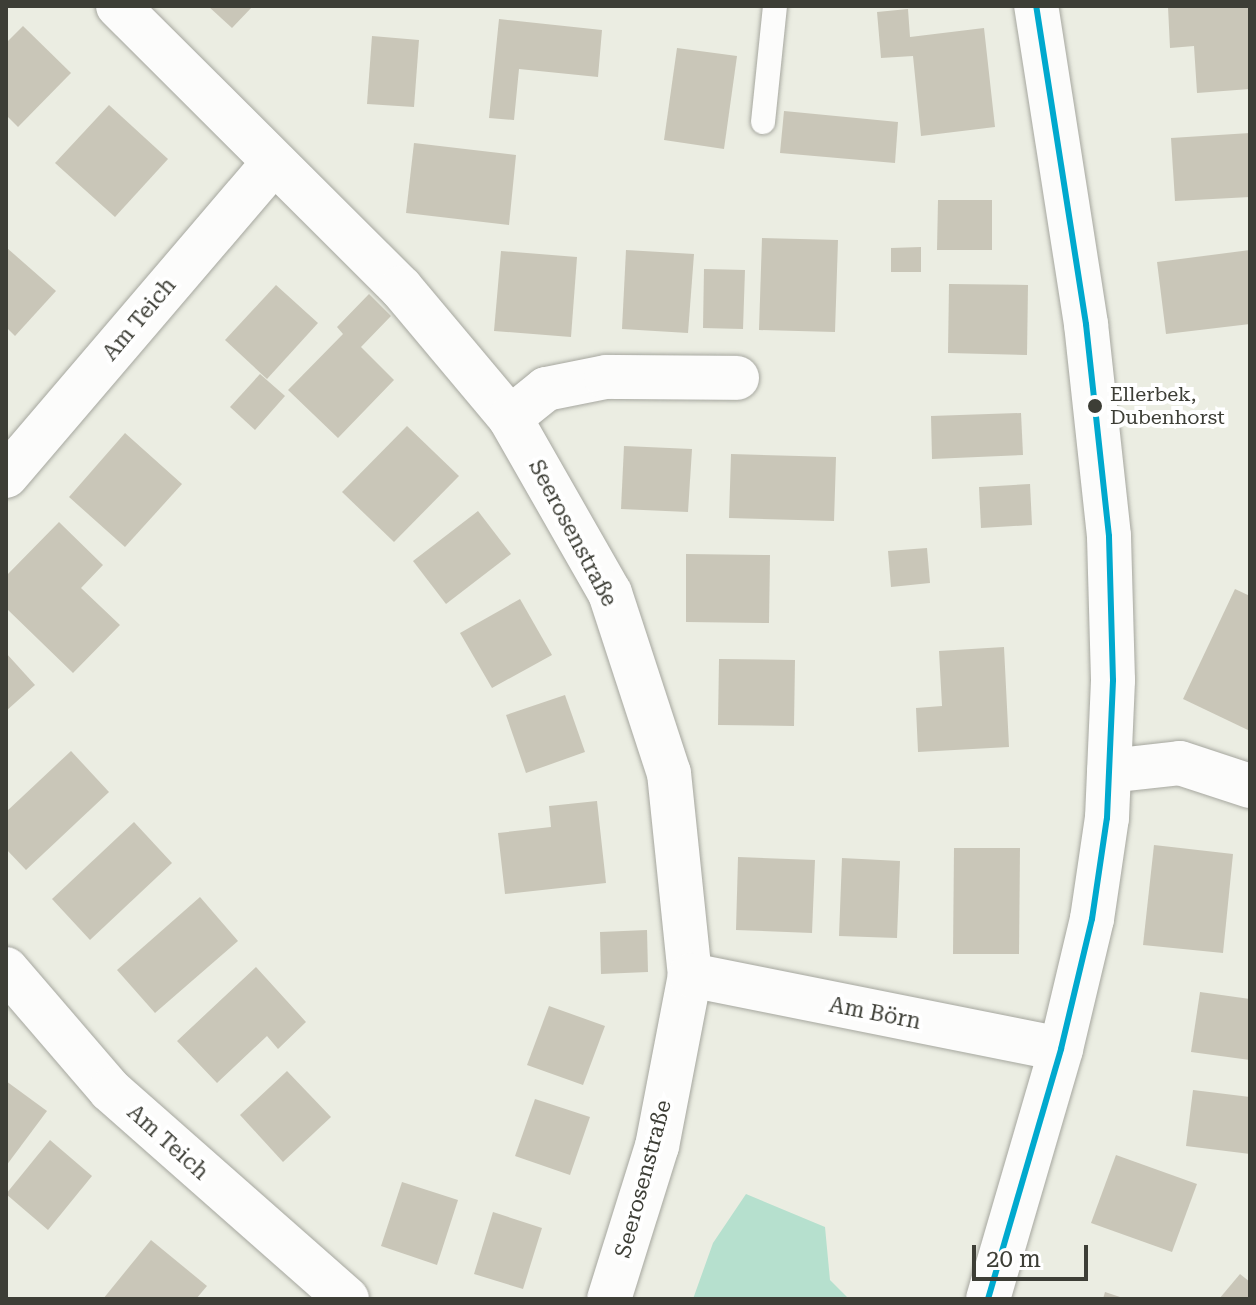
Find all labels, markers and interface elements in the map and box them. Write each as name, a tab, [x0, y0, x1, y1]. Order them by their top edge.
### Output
street label: Am Teich	[97, 272, 181, 366]
place label: Ellerbek, Dubenhorst	[1110, 382, 1225, 429]
marker: Ellerbek, Dubenhorst	[1087, 398, 1103, 414]
street label: Seerosenstraße	[523, 455, 623, 611]
street label: Am Börn	[827, 991, 923, 1035]
street label: Seerosenstraße	[609, 1097, 677, 1261]
street label: Am Teich	[122, 1099, 214, 1185]
scale bar	[976, 1229, 1092, 1279]
text: 20 m	[986, 1245, 1041, 1273]

